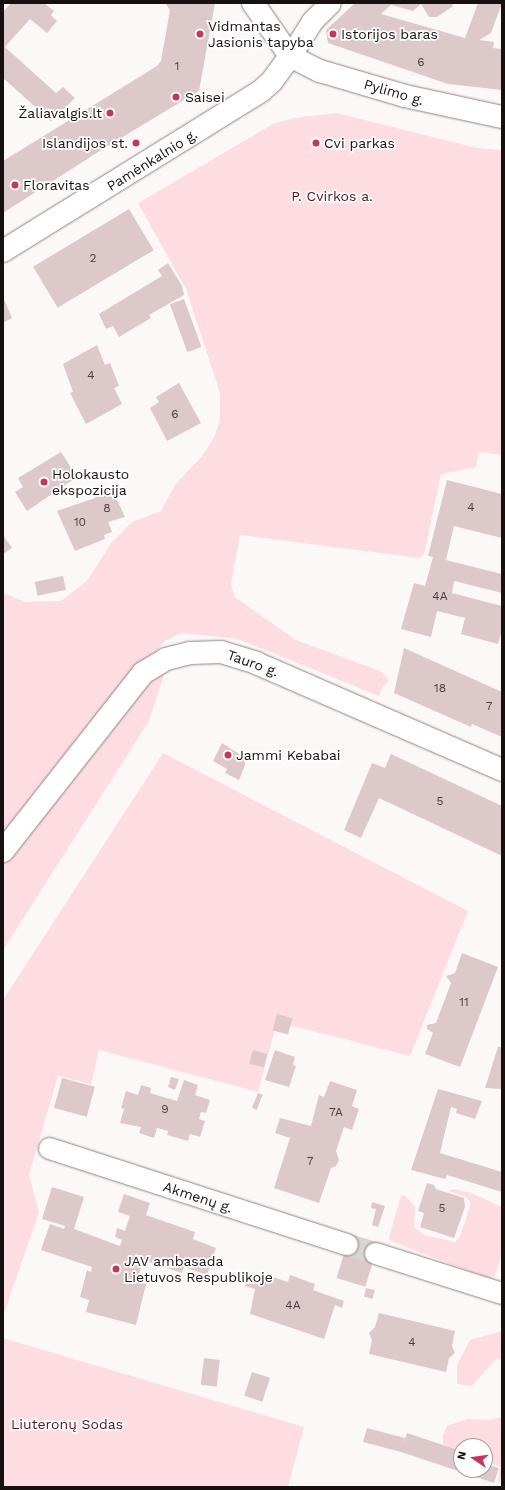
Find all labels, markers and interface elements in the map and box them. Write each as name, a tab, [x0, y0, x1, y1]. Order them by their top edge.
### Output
place label: Vidmantas Jasionis tapyba	[208, 18, 314, 50]
place label: Istorijos baras	[341, 26, 438, 42]
marker: Vidmantas Jasionis tapyba	[195, 29, 205, 39]
marker: Istorijos baras	[328, 29, 338, 39]
house number: 6	[417, 56, 425, 70]
house number: 1	[175, 60, 179, 74]
street label: Pylimo g.	[362, 75, 426, 109]
place label: Saisei	[185, 89, 225, 105]
marker: Saisei	[170, 91, 182, 103]
place label: Žaliavalgis.lt	[18, 105, 102, 121]
marker: Žaliavalgis.lt	[105, 108, 115, 118]
street label: Pamėnkalnio g.	[104, 126, 200, 194]
place label: Islandijos st.	[42, 135, 128, 151]
place label: Cvi parkas	[324, 135, 395, 151]
marker: Islandijos st.	[131, 138, 141, 148]
marker: Cvi parkas	[311, 138, 321, 148]
place label: Floravitas	[23, 177, 90, 193]
marker: Floravitas	[10, 180, 20, 190]
park label: P. Cvirkos a.	[291, 188, 373, 204]
house number: 2	[90, 252, 96, 266]
house number: 4	[87, 369, 95, 383]
house number: 6	[171, 408, 179, 422]
place label: Holokausto ekspozicija	[52, 466, 129, 498]
marker: Holokausto ekspozicija	[39, 477, 49, 487]
house number: 4	[467, 501, 475, 515]
house number: 8	[103, 502, 111, 516]
house number: 10	[74, 516, 86, 530]
house number: 4A	[432, 590, 448, 604]
street label: Tauro g.	[225, 646, 281, 680]
house number: 18	[434, 682, 446, 696]
house number: 7	[486, 700, 492, 714]
place label: Jammi Kebabai	[236, 747, 341, 763]
marker: Jammi Kebabai	[223, 750, 233, 760]
house number: 5	[437, 795, 443, 809]
house number: 11	[459, 996, 469, 1010]
house number: 9	[161, 1103, 169, 1117]
house number: 7A	[329, 1106, 343, 1120]
house number: 7	[307, 1155, 313, 1169]
street label: Akmenų g.	[161, 1178, 235, 1216]
house number: 5	[439, 1202, 445, 1216]
place label: JAV ambasada Lietuvos Respublikoje	[124, 1253, 273, 1286]
marker: JAV ambasada Lietuvos Respublikoje	[111, 1264, 121, 1274]
house number: 4A	[285, 1299, 301, 1313]
house number: 4	[408, 1336, 416, 1350]
park label: Liuteronų Sodas	[11, 1416, 123, 1432]
north arrow	[453, 1438, 493, 1478]
text: N	[455, 1450, 469, 1461]

